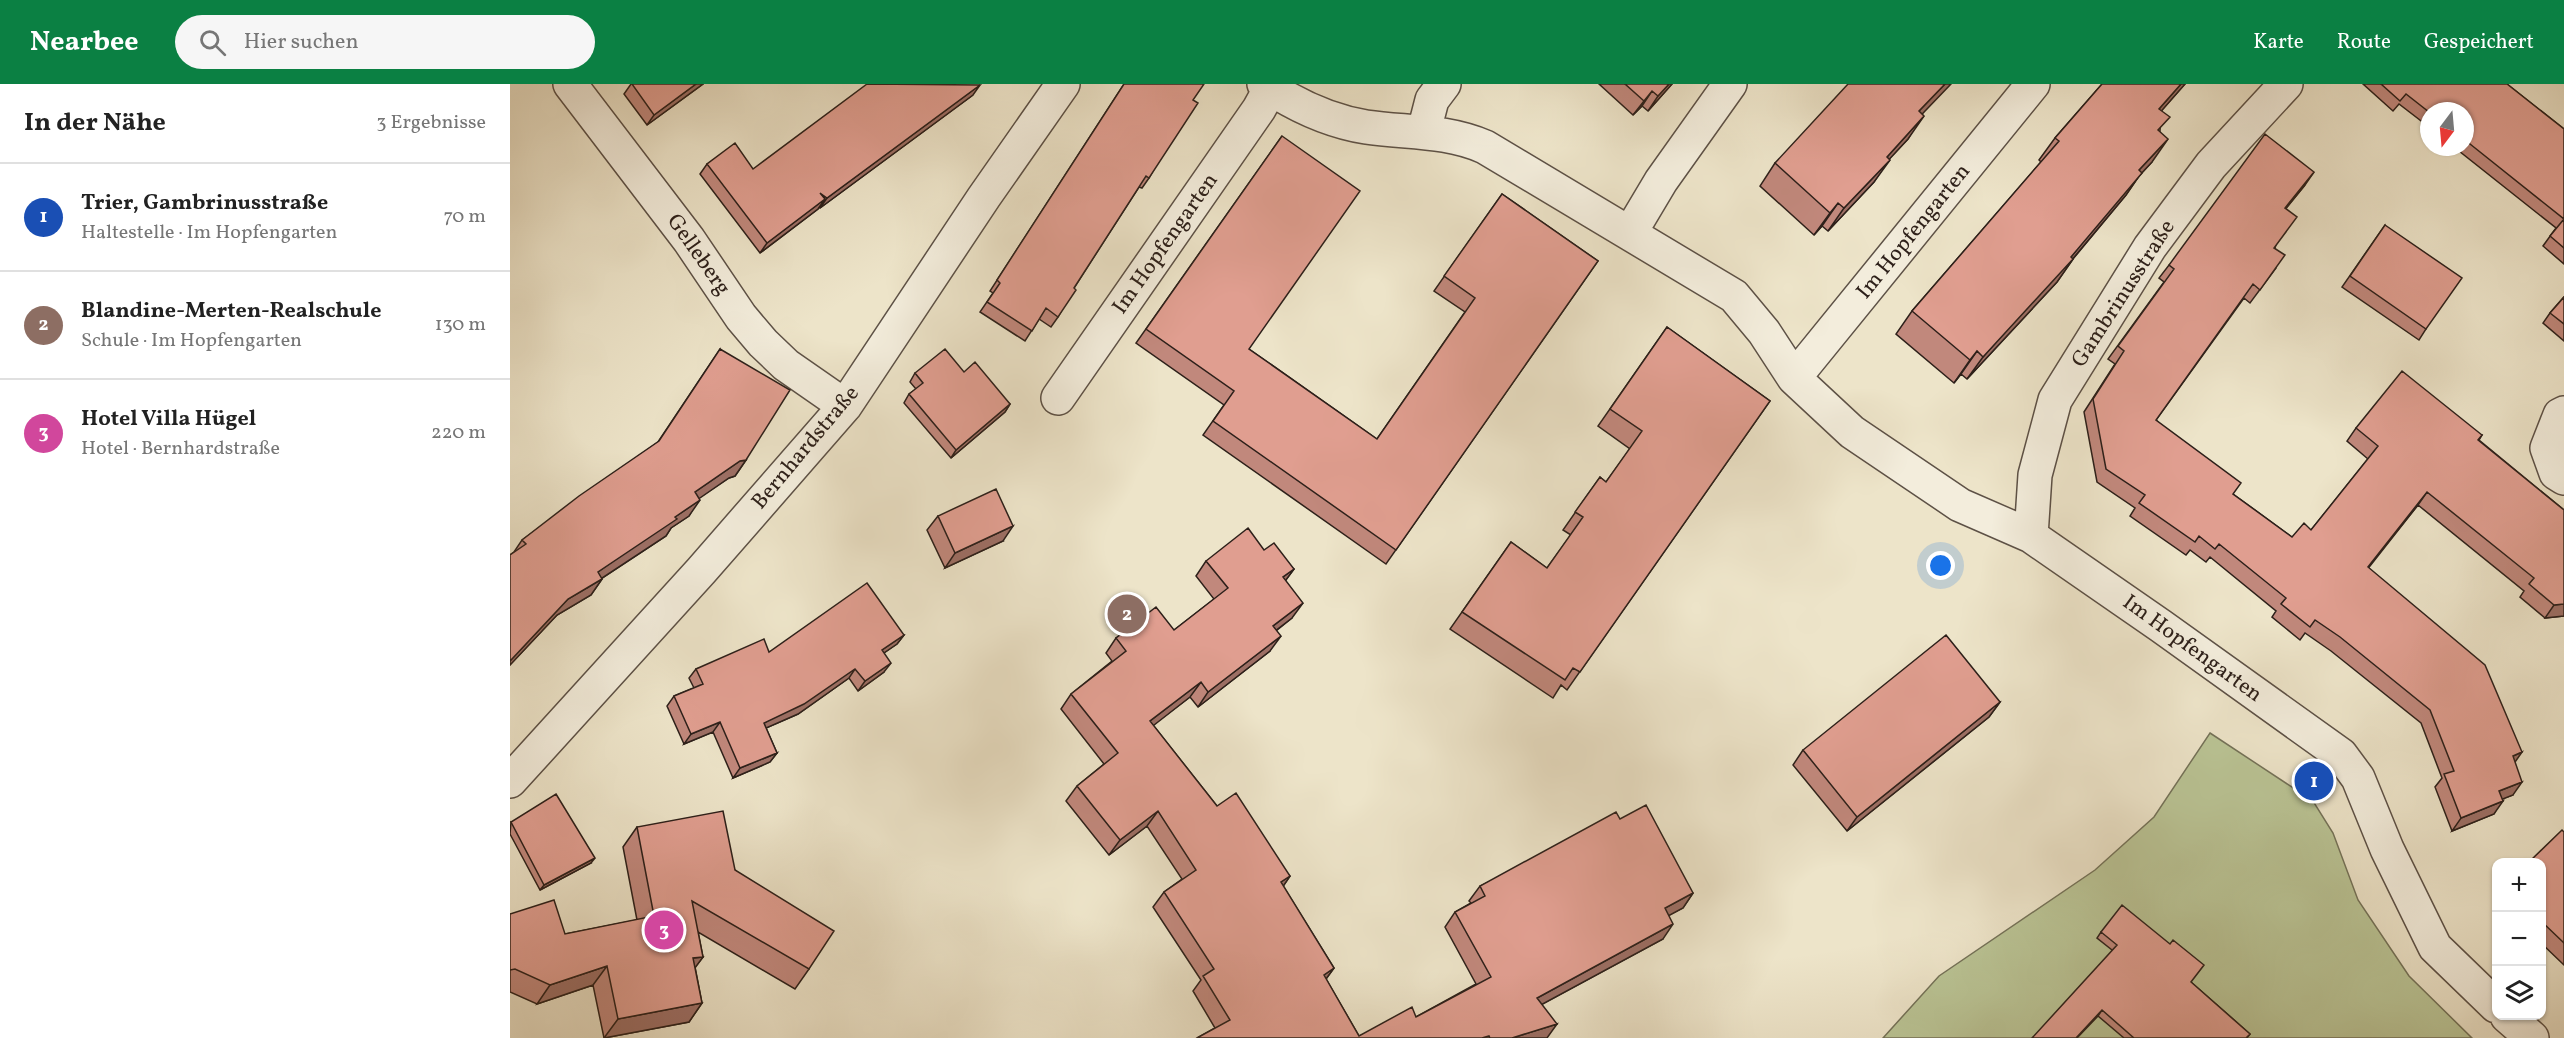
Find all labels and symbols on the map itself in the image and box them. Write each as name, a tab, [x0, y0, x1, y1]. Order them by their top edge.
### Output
north arrow	[2420, 102, 2474, 156]
street label: Im Hopfengarten	[1850, 158, 1978, 306]
street label: Im Hopfengarten	[1106, 167, 1226, 321]
street label: Gelleberg	[659, 208, 737, 302]
street label: Gambrinusstraße	[2065, 214, 2183, 374]
street label: Bernhardstraße	[745, 379, 867, 517]
your location	[1926, 551, 1955, 580]
street label: Im Hopfengarten	[2116, 588, 2268, 710]
pin: 2	[1108, 592, 1146, 636]
pin: 1	[2294, 758, 2334, 804]
pin: 3	[644, 908, 684, 952]

